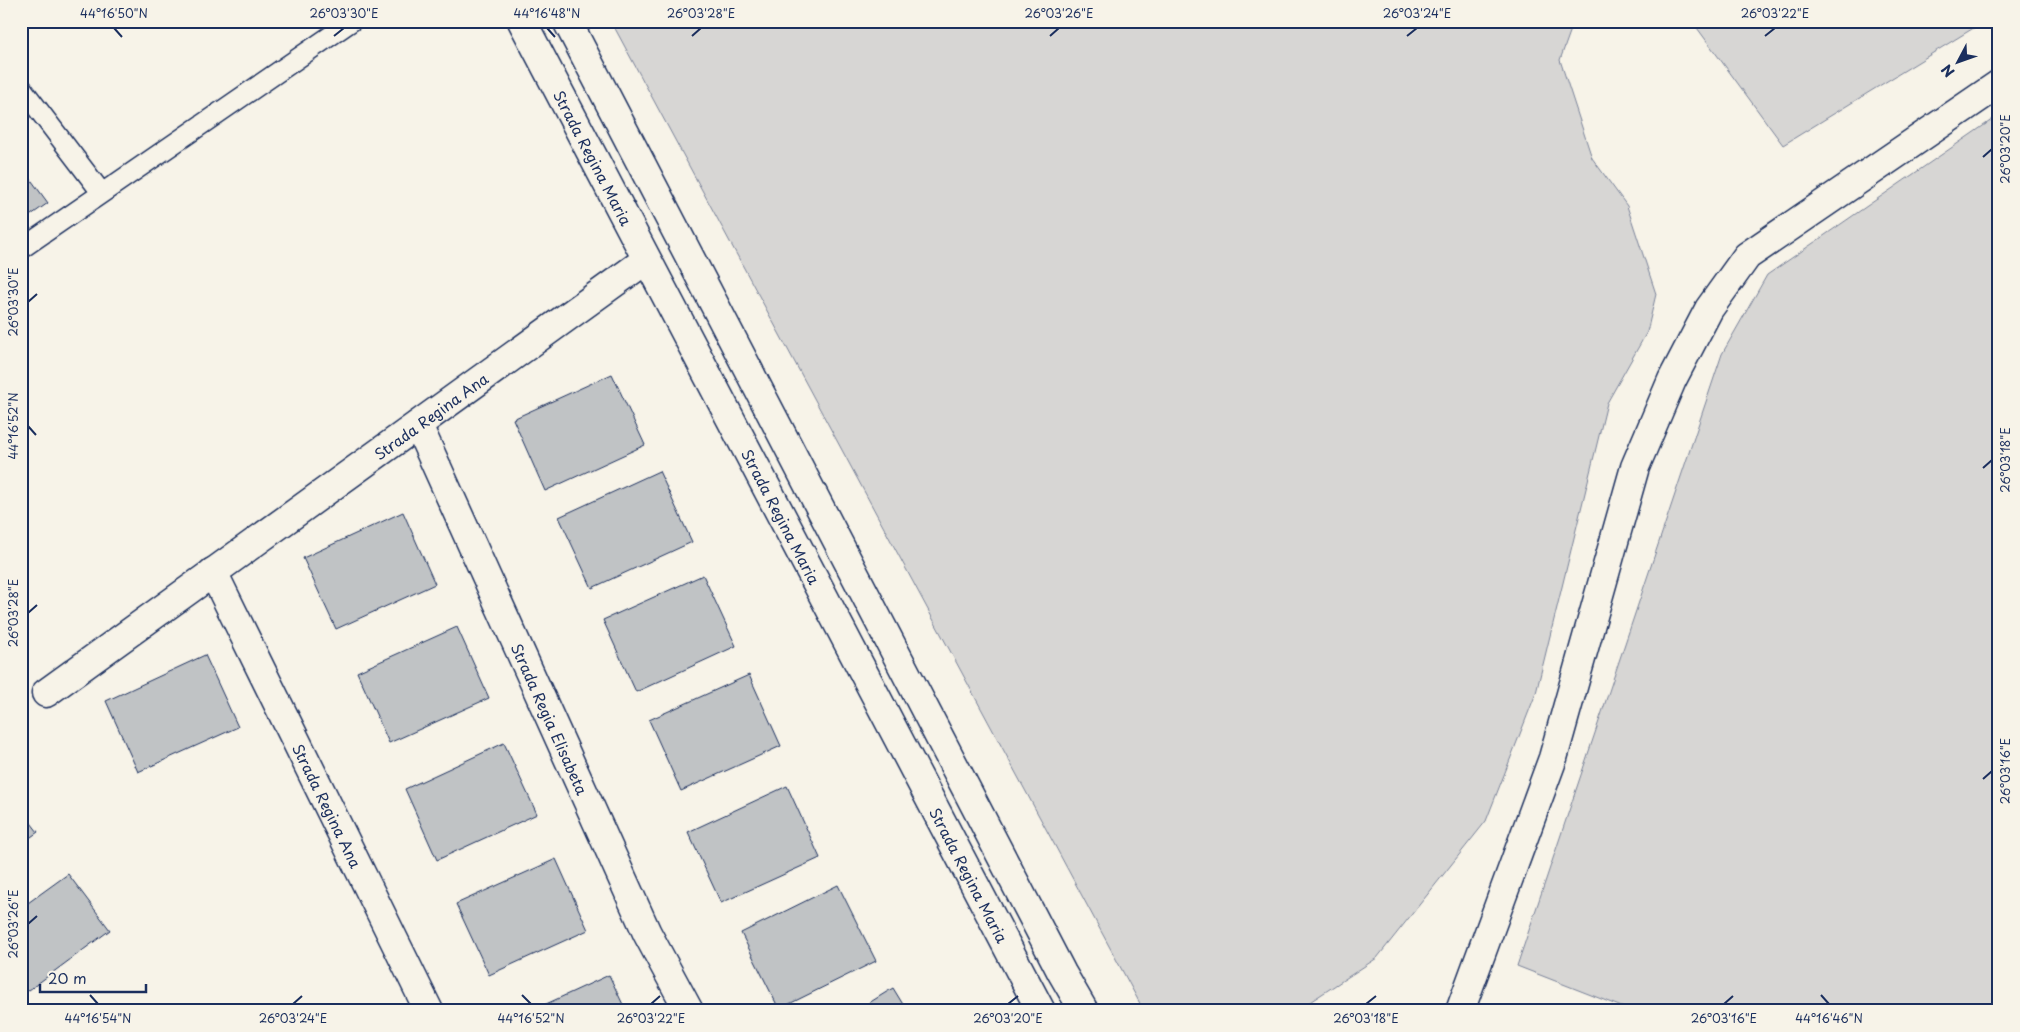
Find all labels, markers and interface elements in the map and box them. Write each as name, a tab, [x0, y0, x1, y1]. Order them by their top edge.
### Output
text: 44°16'50"N	[80, 4, 148, 22]
text: 26°03'30"E	[309, 4, 379, 22]
text: 44°16'48"N	[514, 4, 580, 22]
text: 26°03'28"E	[667, 4, 735, 22]
text: 26°03'26"E	[1025, 4, 1093, 22]
text: 26°03'24"E	[1383, 4, 1451, 22]
text: 26°03'22"E	[1741, 4, 1809, 22]
north arrow	[1932, 38, 1982, 88]
text: N	[1936, 60, 1959, 82]
street label: Strada Regina Maria	[549, 86, 639, 230]
text: 26°03'20"E	[1996, 114, 2014, 184]
text: 26°03'30"E	[4, 267, 22, 337]
street label: Strada Regina Ana	[369, 367, 492, 465]
text: 44°16'52"N	[4, 392, 22, 460]
text: 26°03'18"E	[1996, 427, 2014, 493]
street label: Strada Regina Maria	[737, 444, 827, 588]
text: 26°03'28"E	[4, 579, 22, 647]
street label: Strada Regia Elisabeta	[506, 639, 595, 799]
text: 26°03'16"E	[1996, 738, 2014, 804]
street label: Strada Regina Ana	[287, 739, 368, 871]
street label: Strada Regina Maria	[925, 803, 1015, 947]
text: 26°03'26"E	[4, 890, 22, 958]
scale bar	[40, 962, 146, 994]
text: 20 m	[48, 966, 87, 989]
text: 44°16'54"N	[64, 1009, 132, 1027]
text: 26°03'24"E	[259, 1009, 327, 1027]
text: 44°16'52"N	[497, 1009, 565, 1027]
text: 26°03'22"E	[617, 1009, 685, 1027]
text: 26°03'20"E	[973, 1009, 1043, 1027]
text: 26°03'18"E	[1333, 1009, 1399, 1027]
text: 26°03'16"E	[1691, 1009, 1757, 1027]
text: 44°16'46"N	[1795, 1009, 1863, 1027]

